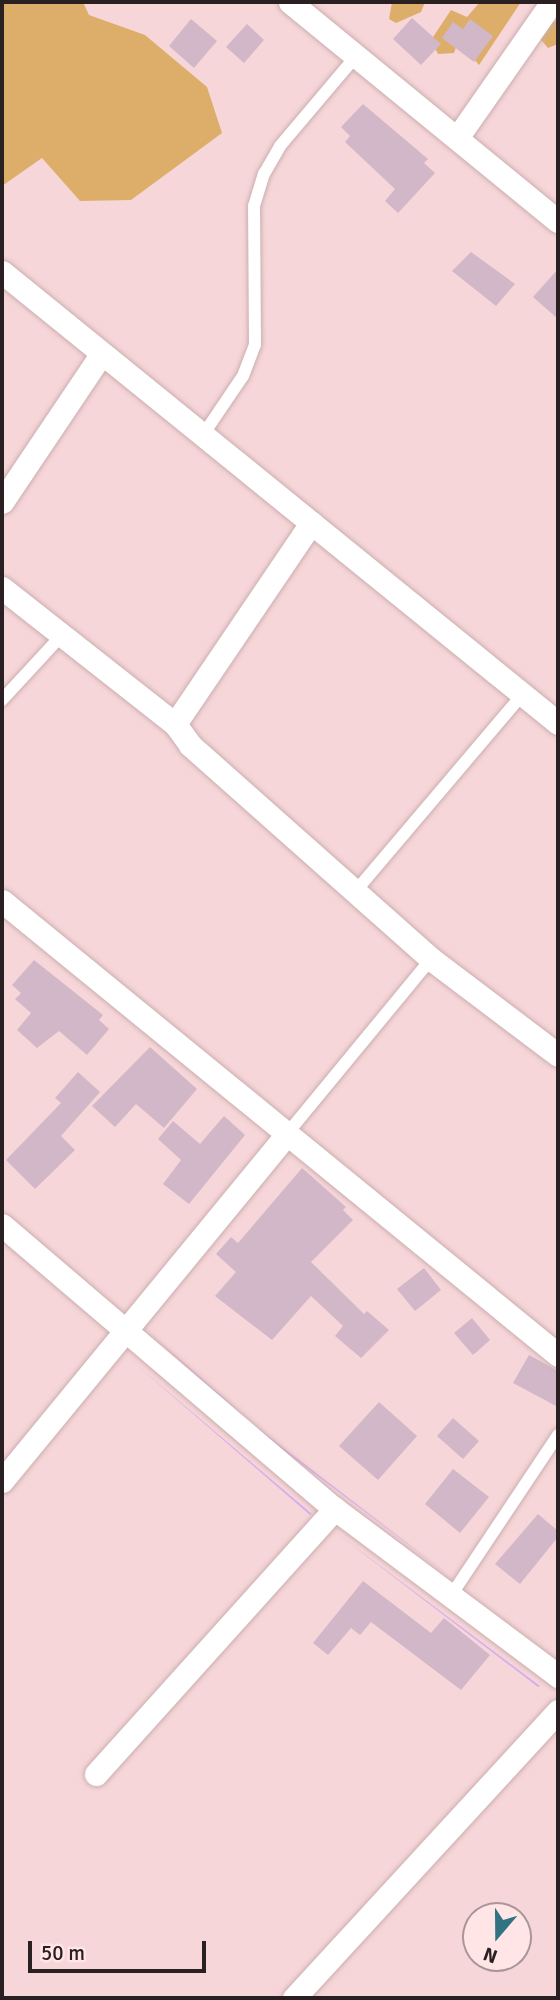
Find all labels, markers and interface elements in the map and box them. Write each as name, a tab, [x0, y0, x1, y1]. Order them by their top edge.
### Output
north arrow	[462, 1902, 532, 1972]
scale bar	[32, 1926, 210, 1970]
text: 50 m	[41, 1940, 85, 1966]
text: N	[480, 1941, 501, 1968]

